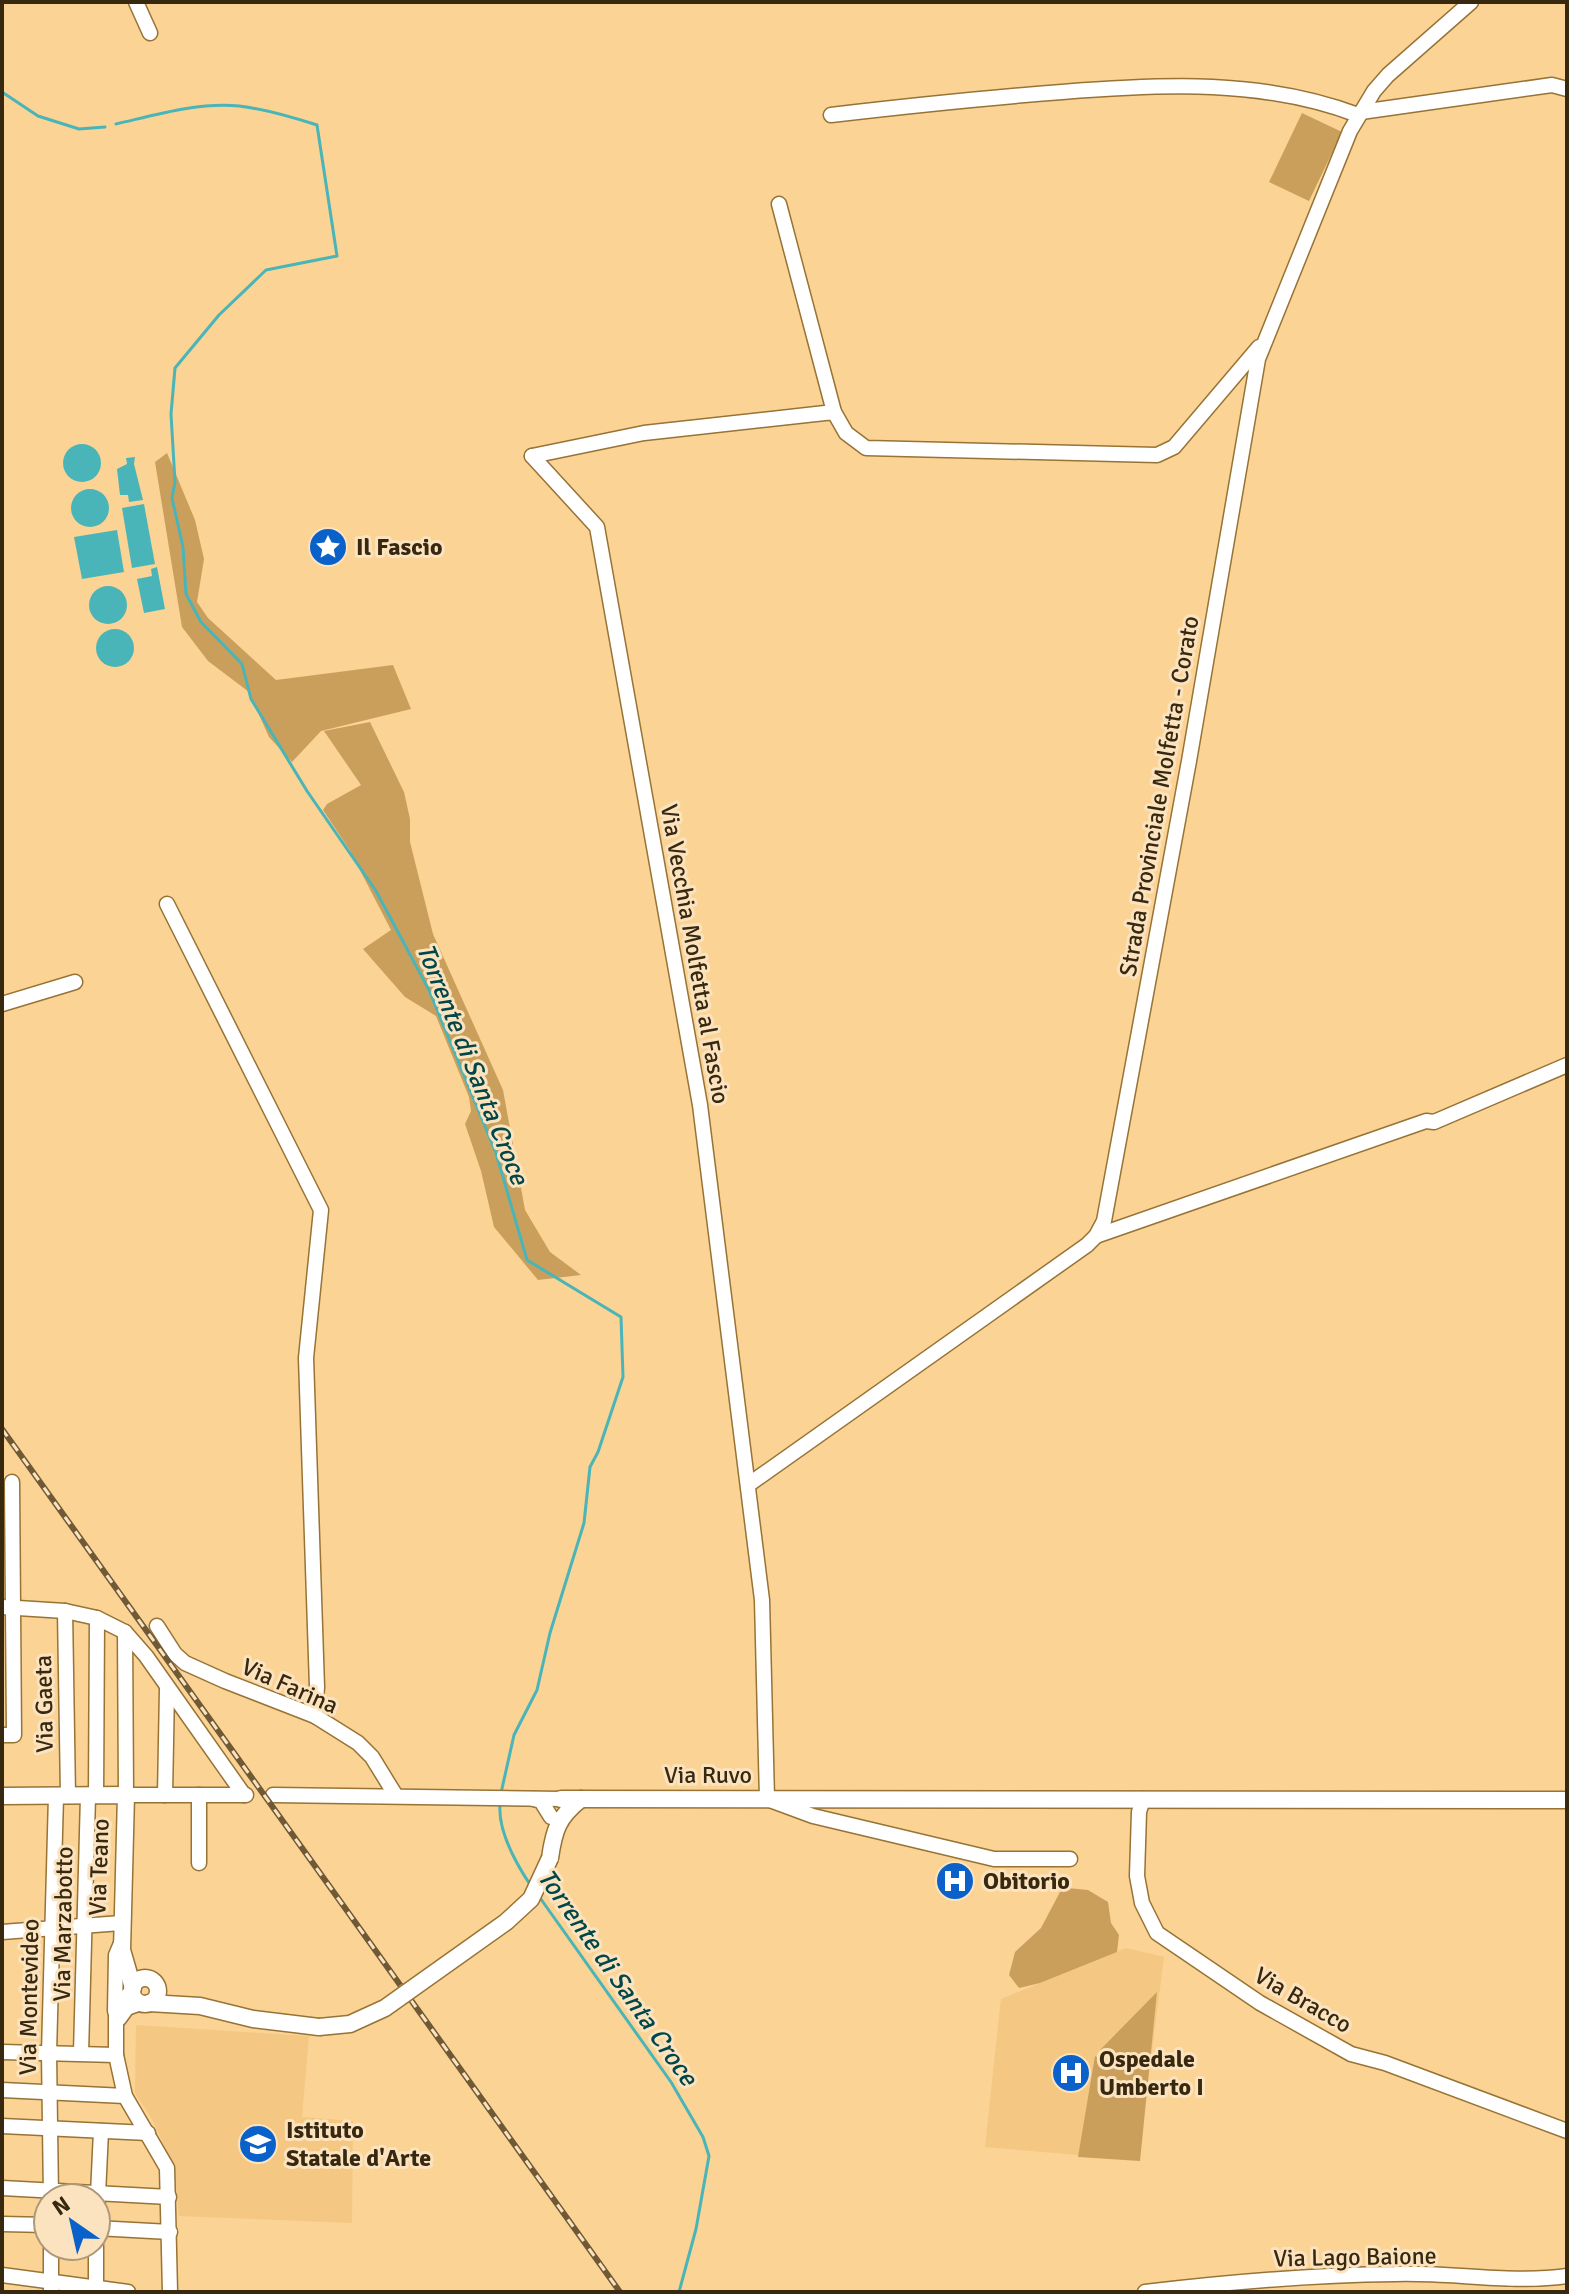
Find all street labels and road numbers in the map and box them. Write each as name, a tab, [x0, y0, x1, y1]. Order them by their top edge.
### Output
street label: Strada Provinciale Molfetta - Corato	[1112, 613, 1206, 979]
street label: Via Vecchia Molfetta al Fascio	[654, 802, 736, 1106]
street label: Via Farina	[237, 1651, 343, 1721]
street label: Via Gaeta	[28, 1655, 60, 1753]
street label: Via Ruvo	[664, 1760, 752, 1790]
street label: Via Teano	[82, 1818, 116, 1916]
street label: Via Marzabotto	[47, 1846, 79, 2002]
street label: Via Montevideo	[13, 1918, 45, 2076]
street label: Via Bracco	[1249, 1960, 1357, 2040]
street label: Via Lago Baione	[1273, 2241, 1437, 2273]

